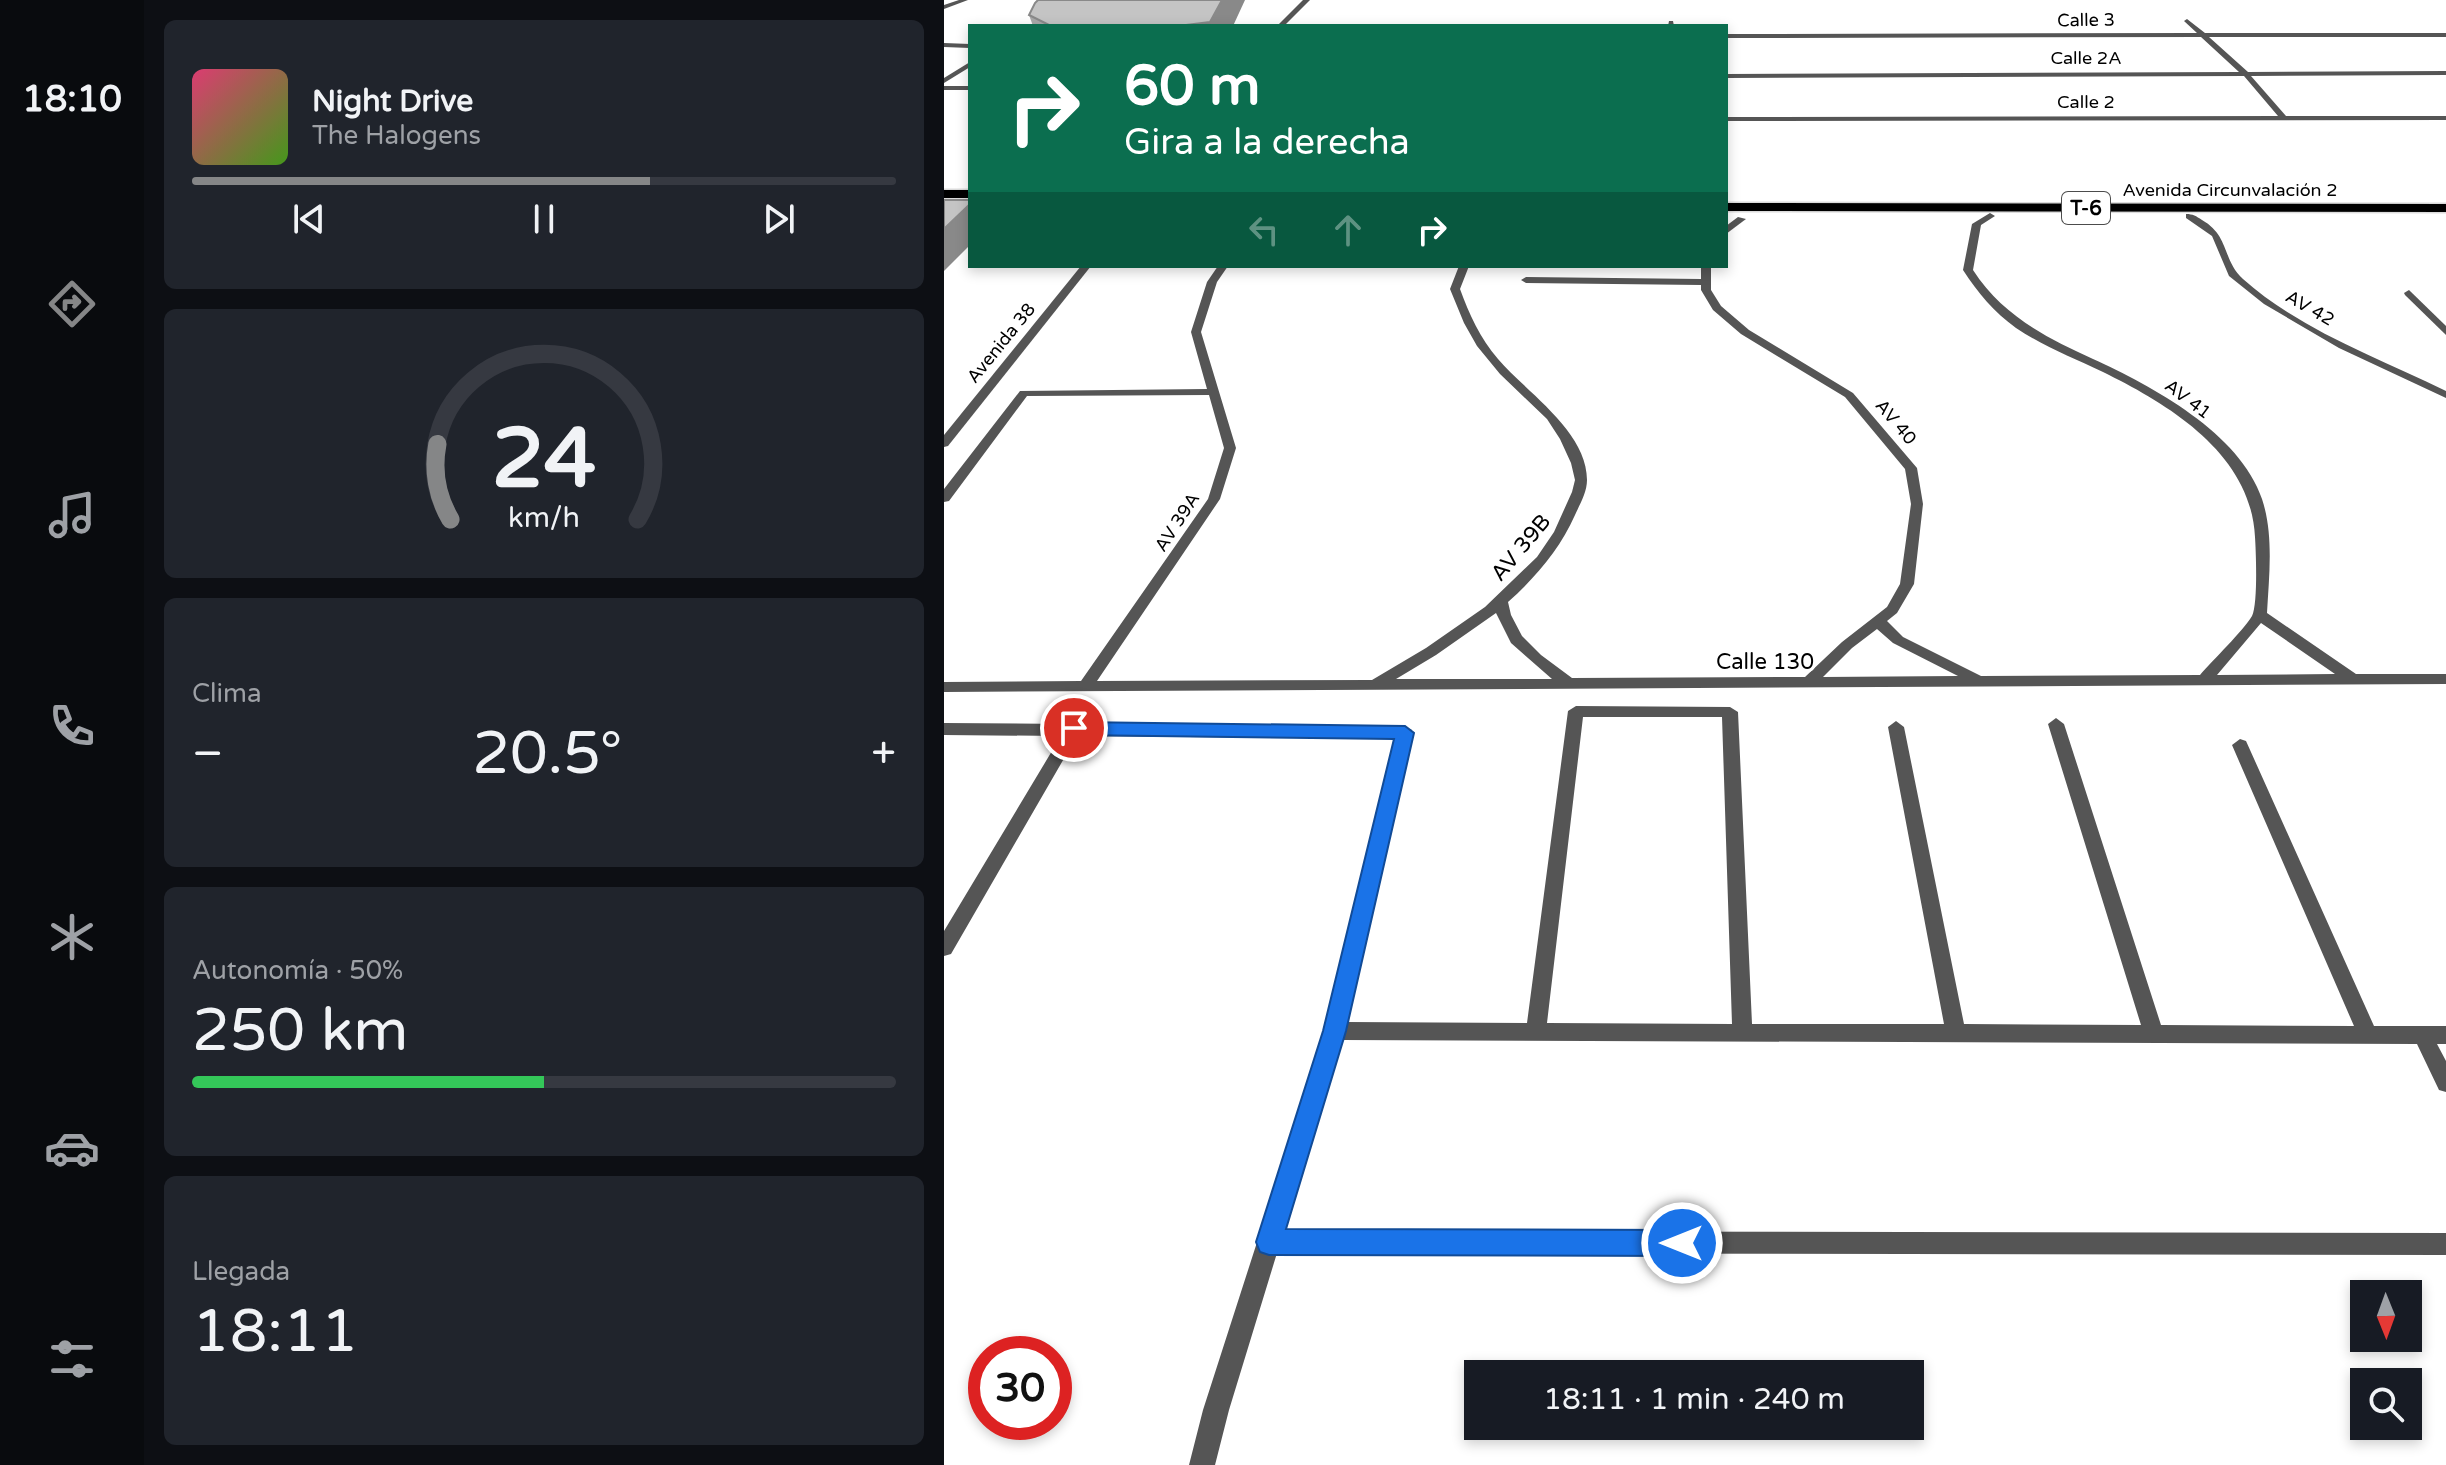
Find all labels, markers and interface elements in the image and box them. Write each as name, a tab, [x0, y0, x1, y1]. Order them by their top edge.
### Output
street label: Calle 3	[2057, 8, 2115, 32]
street label: Calle 2A	[2050, 47, 2122, 69]
text: 60 m	[1124, 53, 1260, 120]
icon: right	[992, 56, 1096, 160]
text: 18:10	[22, 78, 122, 121]
text: Night Drive	[312, 83, 473, 120]
street label: Calle 2	[2057, 91, 2115, 113]
text: The Halogens	[312, 120, 481, 151]
text: Gira a la derecha	[1124, 121, 1410, 164]
street label: Avenida Circunvalación 2	[2122, 179, 2338, 201]
road number: T-6	[2062, 192, 2110, 224]
icon: previous	[287, 197, 331, 241]
icon: pause	[522, 197, 566, 241]
icon: next	[757, 197, 801, 241]
icon: left	[1242, 208, 1286, 252]
icon: ahead	[1326, 208, 1370, 252]
icon: right	[1410, 208, 1454, 252]
icon: directions	[44, 276, 100, 332]
street label: AV 42	[2282, 285, 2338, 331]
street label: Avenida 38	[962, 299, 1040, 387]
street label: AV 41	[2160, 374, 2216, 424]
street label: AV 40	[1871, 395, 1921, 449]
text: 24	[492, 409, 596, 509]
icon: music	[44, 487, 100, 543]
street label: AV 39A	[1150, 488, 1204, 556]
text: km/h	[508, 501, 580, 535]
street label: AV 39B	[1485, 509, 1556, 586]
street label: Calle 130	[1716, 649, 1814, 675]
text: Clima	[192, 678, 262, 709]
pin	[1040, 694, 1108, 762]
icon: phone	[44, 698, 100, 754]
icon: arrive	[1052, 706, 1096, 750]
text: 20.5°	[472, 718, 622, 790]
text: −	[192, 728, 223, 781]
text: +	[871, 728, 896, 781]
icon: climate	[44, 909, 100, 965]
text: Autonomía · 50%	[192, 955, 403, 986]
text: 250 km	[192, 995, 408, 1067]
icon: car	[44, 1120, 100, 1176]
position arrow	[1640, 1201, 1724, 1285]
text: Llegada	[192, 1256, 290, 1287]
north arrow	[2350, 1280, 2422, 1352]
map controls	[2350, 1280, 2422, 1440]
text: 18:11	[192, 1296, 358, 1368]
icon: filters	[44, 1331, 100, 1387]
speed limit sign: 30	[968, 1336, 1072, 1440]
button: search	[2350, 1368, 2422, 1440]
text: 18:11 · 1 min · 240 m	[1543, 1381, 1845, 1418]

